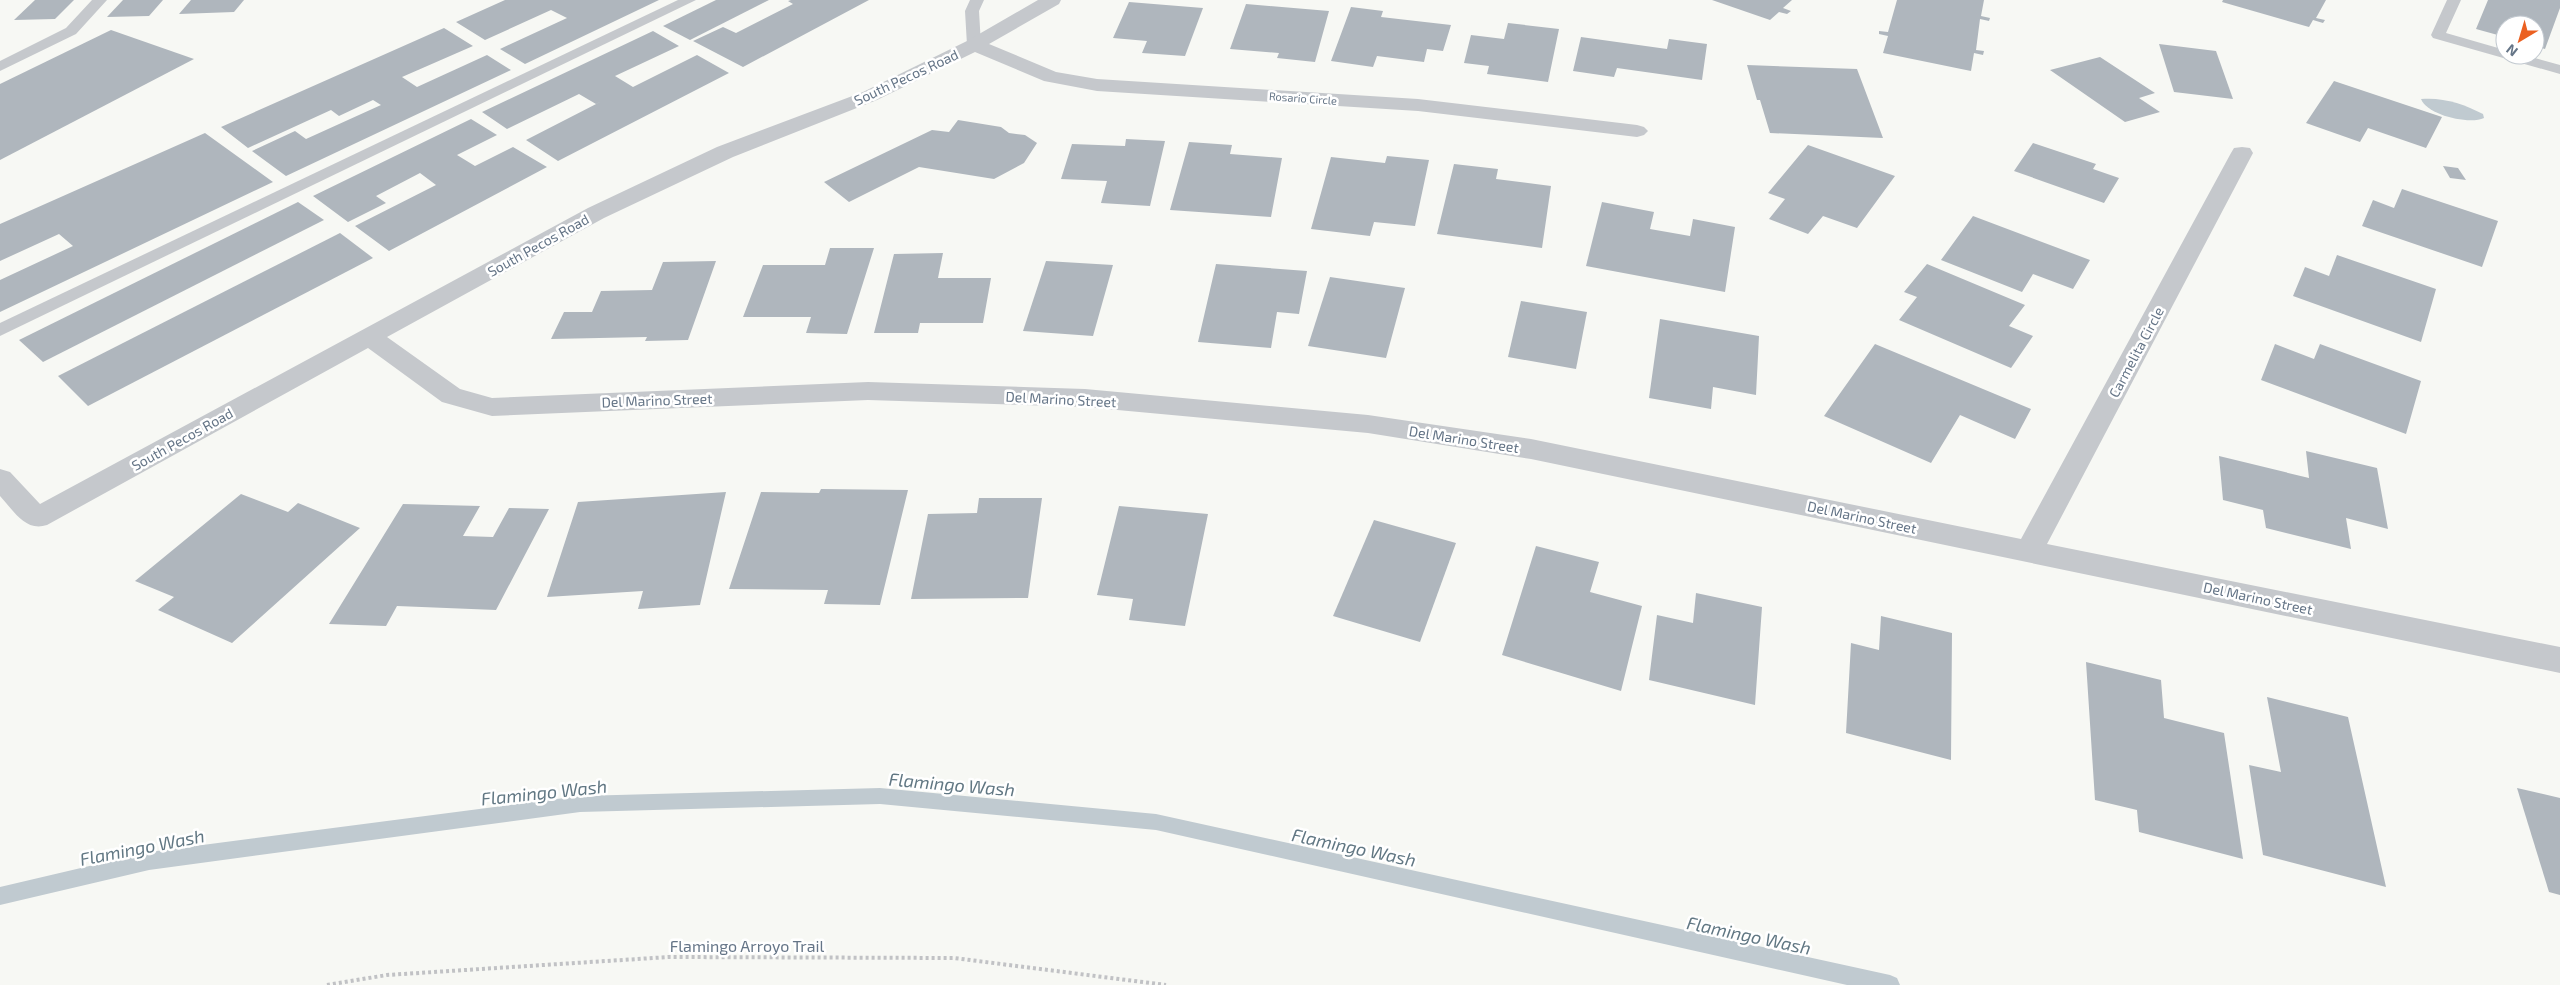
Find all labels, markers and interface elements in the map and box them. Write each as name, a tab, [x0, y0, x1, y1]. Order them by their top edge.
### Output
north arrow	[2495, 15, 2545, 65]
text: N	[2502, 41, 2521, 60]
street label: South Pecos Road	[851, 45, 961, 109]
street label: Rosario Circle	[1268, 89, 1338, 107]
street label: South Pecos Road	[484, 210, 592, 280]
street label: Carmelita Circle	[2105, 304, 2167, 400]
street label: Del Marino Street	[1005, 388, 1117, 410]
street label: Del Marino Street	[601, 390, 713, 410]
street label: South Pecos Road	[128, 404, 236, 474]
street label: Del Marino Street	[1408, 422, 1520, 456]
street label: Del Marino Street	[1806, 497, 1918, 537]
street label: Del Marino Street	[2202, 578, 2314, 618]
water label: Flamingo Wash	[888, 768, 1016, 800]
water label: Flamingo Wash	[480, 774, 608, 810]
water label: Flamingo Wash	[1290, 823, 1418, 871]
water label: Flamingo Wash	[78, 824, 206, 870]
water label: Flamingo Wash	[1685, 911, 1813, 959]
street label: Flamingo Arroyo Trail	[670, 936, 825, 955]

